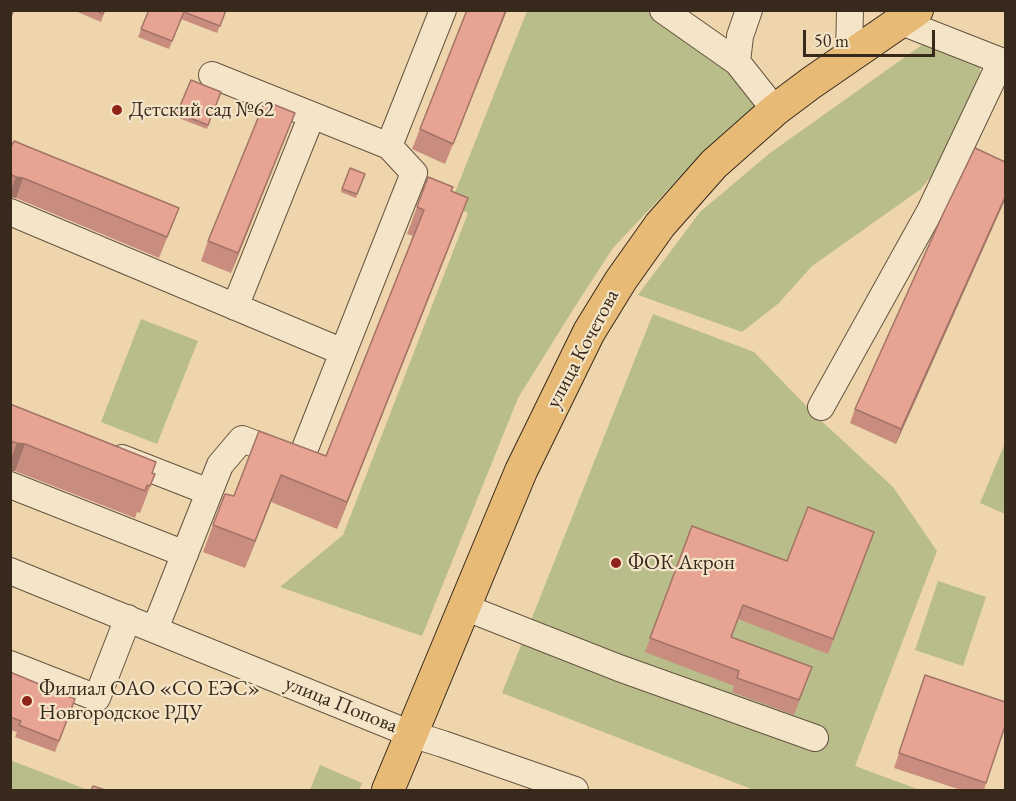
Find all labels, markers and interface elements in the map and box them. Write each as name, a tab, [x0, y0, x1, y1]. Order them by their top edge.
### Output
scale bar	[806, 18, 938, 56]
text: 50 m	[814, 29, 849, 52]
place label: Детский сад №62	[129, 97, 274, 123]
marker: Детский сад №62	[110, 103, 124, 117]
street label: улица Кочетова	[541, 285, 625, 413]
place label: ФОК Акрон	[628, 550, 735, 576]
marker: ФОК Акрон	[609, 556, 623, 570]
street label: улица Попова	[281, 671, 401, 739]
place label: Филиал ОАО «СО ЕЭС» Новгородское РДУ	[39, 676, 260, 726]
marker: Филиал ОАО «СО ЕЭС» Новгородское РДУ	[20, 694, 34, 708]

